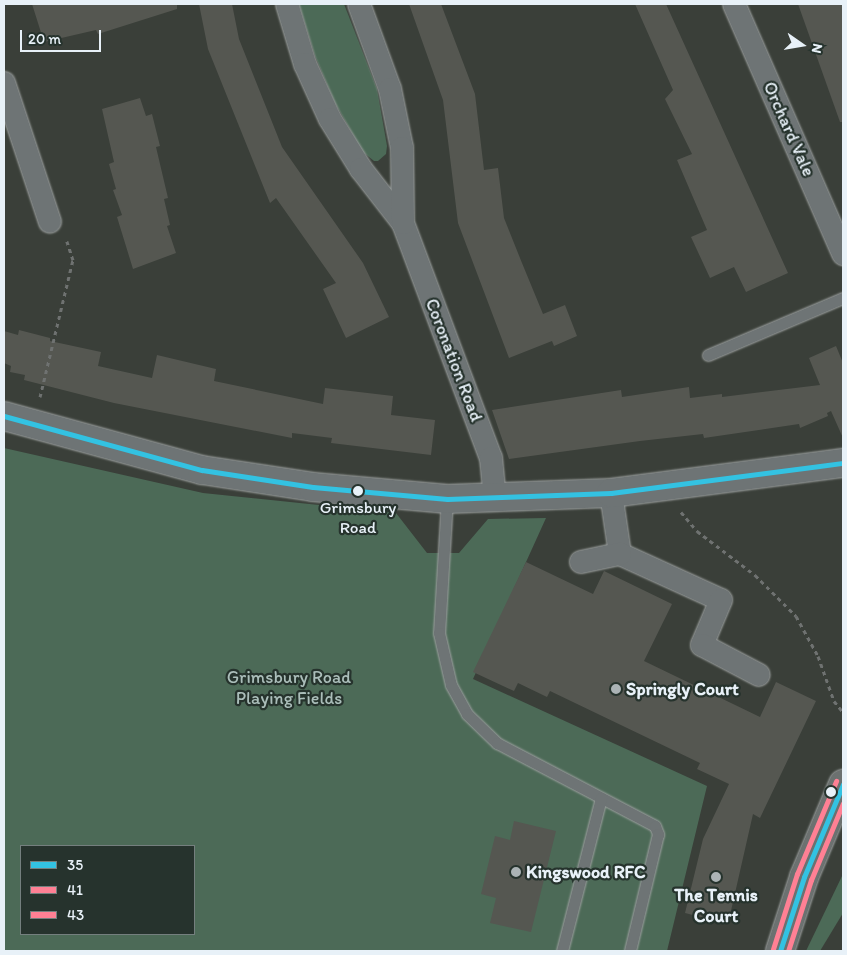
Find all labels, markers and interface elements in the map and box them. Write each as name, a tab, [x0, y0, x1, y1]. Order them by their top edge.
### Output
scale bar	[22, 20, 104, 52]
north arrow	[777, 20, 827, 70]
text: 20 m	[28, 30, 61, 48]
text: N	[808, 42, 826, 55]
street label: Orchard Vale	[759, 78, 819, 180]
street label: Coronation Road	[421, 296, 487, 424]
marker: Grimsbury Road	[353, 486, 363, 496]
place label: Grimsbury Road	[320, 498, 396, 538]
park label: Grimsbury Road Playing Fields	[227, 667, 351, 710]
place label: Springly Court	[626, 678, 739, 700]
marker: Springly Court	[610, 683, 622, 695]
unlabelled marker	[826, 787, 836, 797]
legend	[20, 845, 195, 935]
text: 35	[67, 856, 83, 874]
place label: Kingswood RFC	[526, 861, 646, 883]
marker: Kingswood RFC	[510, 866, 522, 878]
marker: The Tennis Court	[710, 871, 722, 883]
text: 41	[67, 881, 83, 899]
place label: The Tennis Court	[675, 885, 757, 928]
text: 43	[67, 906, 84, 924]

